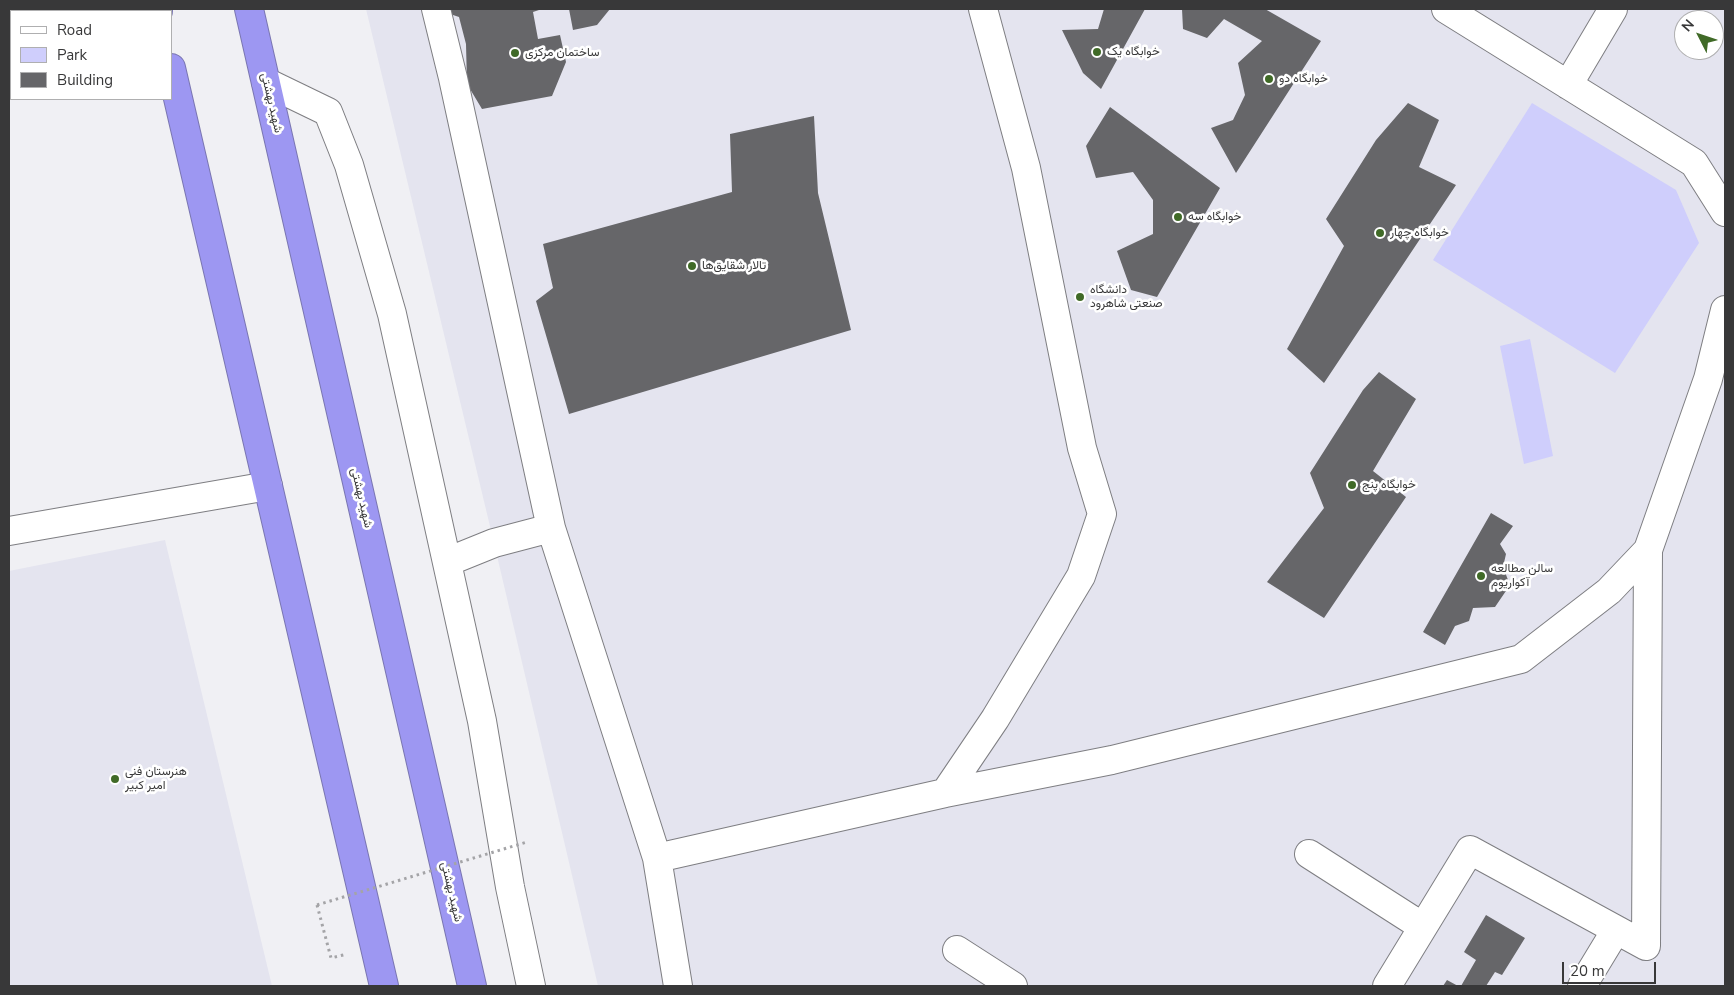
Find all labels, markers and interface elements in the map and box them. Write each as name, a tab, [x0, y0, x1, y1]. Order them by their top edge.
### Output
legend	[10, 10, 172, 100]
north arrow	[1674, 10, 1724, 60]
text: N	[1677, 15, 1699, 36]
text: Road	[57, 20, 92, 40]
text: Park	[57, 45, 87, 65]
place label: خوابگاه یک	[1107, 45, 1160, 59]
place label: ساختمان مرکزی	[525, 46, 600, 60]
marker: خوابگاه یک	[1091, 46, 1103, 58]
marker: ساختمان مرکزی	[509, 47, 521, 59]
text: Building	[57, 70, 113, 90]
street label: شهید بهشتی	[257, 72, 285, 134]
place label: خوابگاه دو	[1279, 72, 1328, 86]
marker: خوابگاه دو	[1263, 73, 1275, 85]
place label: خوابگاه سه	[1188, 210, 1241, 224]
marker: خوابگاه سه	[1172, 211, 1184, 223]
place label: خوابگاه چهار	[1390, 226, 1449, 240]
marker: خوابگاه چهار	[1374, 227, 1386, 239]
place label: تالار شقایق‌‌ها	[702, 259, 766, 273]
marker: تالار شقایق‌‌ها	[686, 260, 698, 272]
place label: دانشگاه صنعتی شاهرود	[1090, 283, 1163, 311]
marker: دانشگاه صنعتی شاهرود	[1074, 291, 1086, 303]
street label: شهید بهشتی	[347, 467, 375, 529]
place label: خوابگاه پنج	[1362, 478, 1416, 492]
marker: خوابگاه پنج	[1346, 479, 1358, 491]
place label: سالن مطالعه آکواریوم	[1491, 562, 1553, 590]
marker: سالن مطالعه آکواریوم	[1475, 570, 1487, 582]
place label: هنرستان فنی امیر کبیر	[125, 765, 187, 793]
marker: هنرستان فنی امیر کبیر	[109, 773, 121, 785]
street label: شهید بهشتی	[437, 861, 465, 923]
scale bar	[1564, 952, 1658, 984]
text: 20 m	[1570, 961, 1605, 981]

